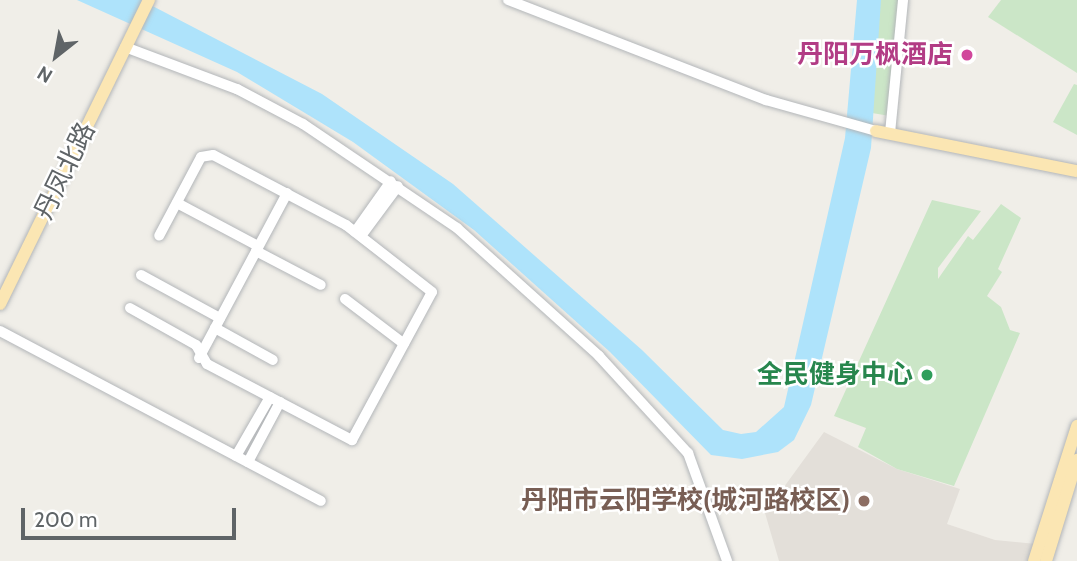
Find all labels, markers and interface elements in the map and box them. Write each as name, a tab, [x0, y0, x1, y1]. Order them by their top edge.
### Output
north arrow	[21, 21, 91, 91]
place label: 丹阳万枫酒店	[797, 39, 953, 71]
marker: 丹阳万枫酒店	[959, 47, 975, 63]
text: N	[33, 61, 57, 88]
street label: 丹凤北路	[28, 117, 102, 225]
place label: 全民健身中心	[757, 359, 913, 391]
marker: 全民健身中心	[919, 367, 935, 383]
place label: 丹阳市云阳学校(城河路校区)	[521, 485, 850, 517]
marker: 丹阳市云阳学校(城河路校区)	[856, 493, 872, 509]
scale bar	[24, 494, 240, 538]
text: 200 m	[34, 507, 97, 532]

